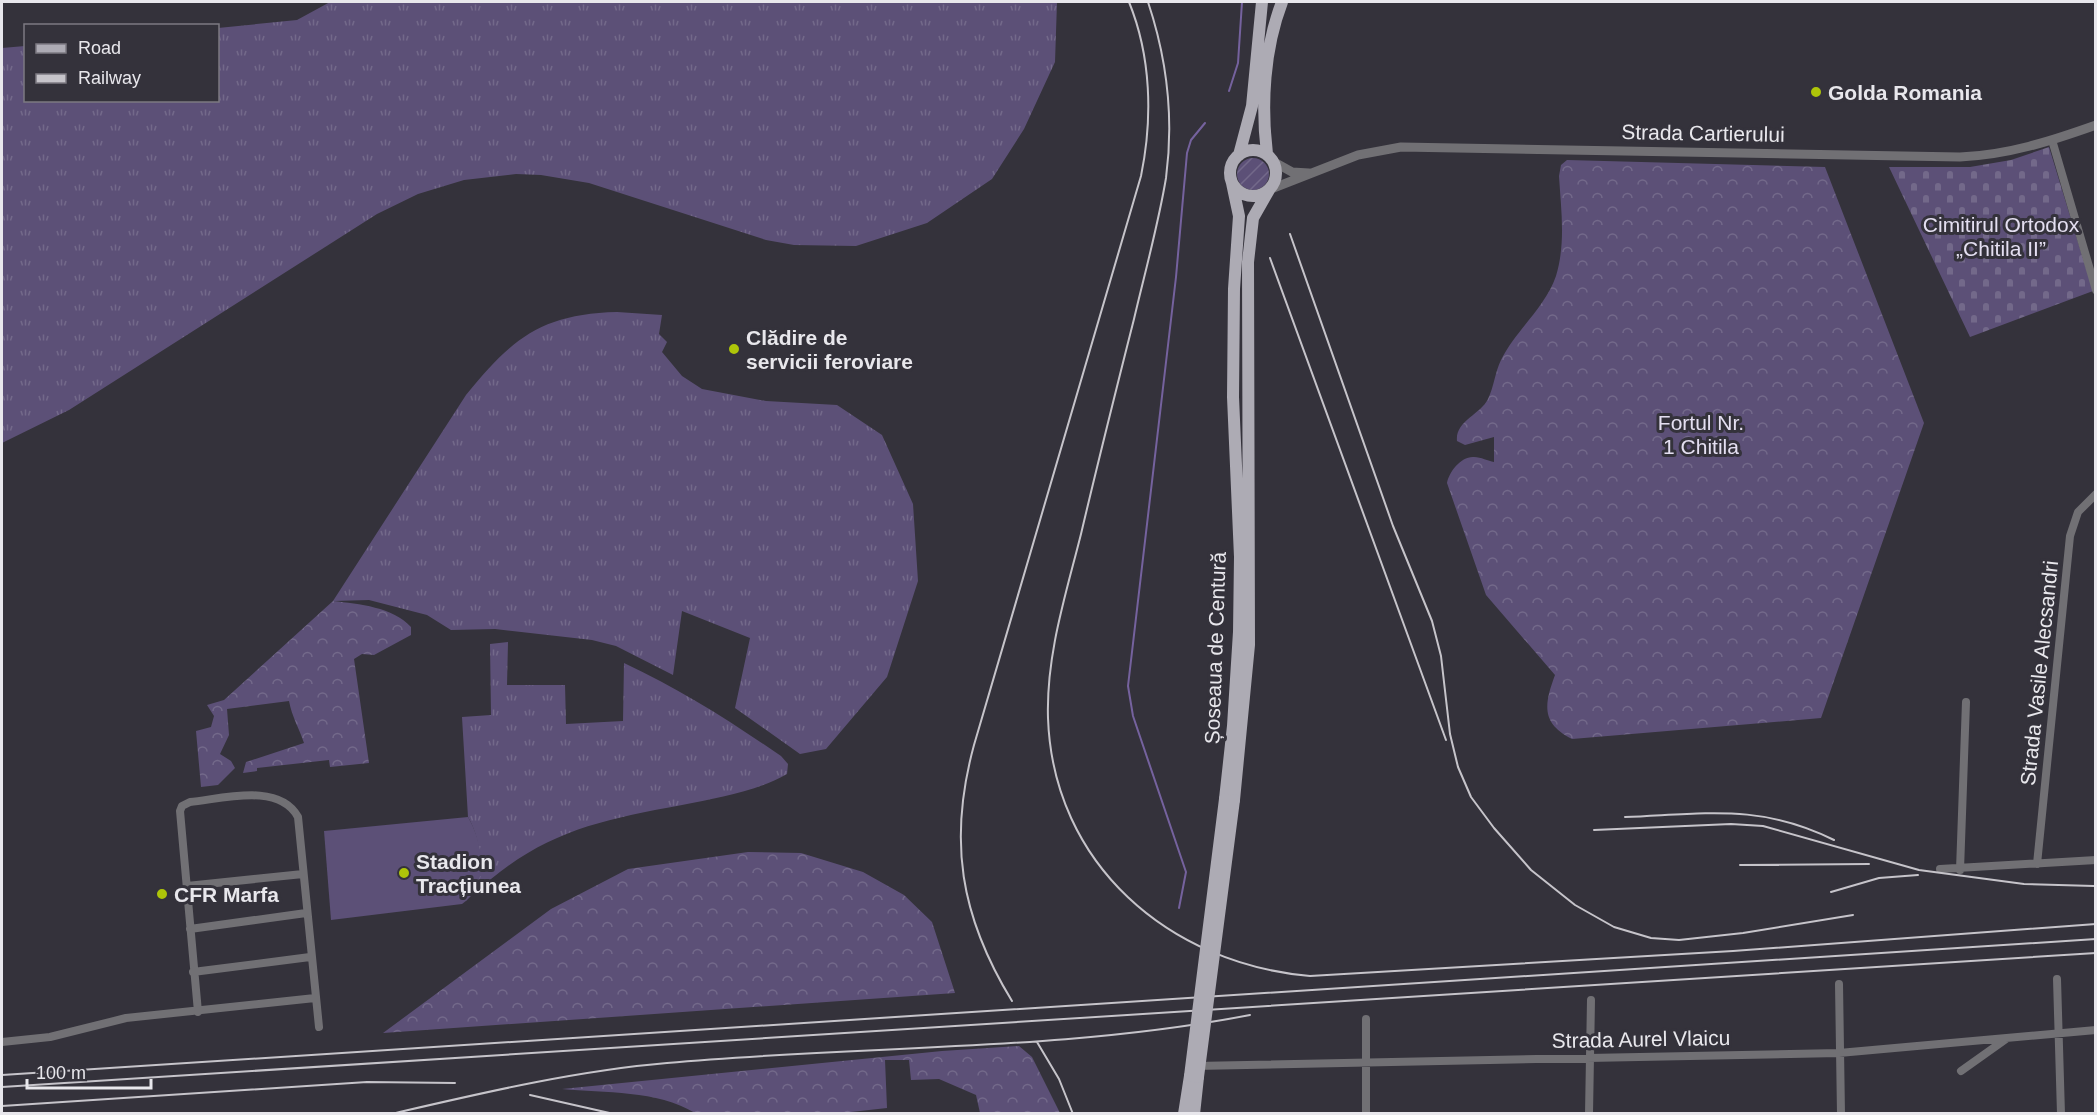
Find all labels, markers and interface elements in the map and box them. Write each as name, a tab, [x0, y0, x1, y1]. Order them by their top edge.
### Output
legend	[24, 24, 219, 102]
text: Road	[78, 38, 121, 58]
text: Railway	[78, 68, 141, 88]
place label: Golda Romania	[1828, 81, 1982, 104]
marker: Golda Romania	[1809, 85, 1823, 99]
street label: Strada Cartierului	[1621, 120, 1785, 146]
park label: Cimitirul Ortodox „Chitila II”	[1923, 213, 2080, 260]
place label: Clădire de servicii feroviare	[746, 326, 913, 373]
marker: Clădire de servicii feroviare	[727, 342, 741, 356]
park label: Fortul Nr. 1 Chitila	[1658, 411, 1744, 458]
street label: Șoseaua de Centură	[1200, 551, 1230, 745]
street label: Strada Vasile Alecsandri	[2016, 559, 2062, 787]
place label: Stadion Tracțiunea	[416, 850, 521, 897]
marker: Stadion Tracțiunea	[397, 866, 411, 880]
place label: CFR Marfa	[174, 883, 279, 906]
marker: CFR Marfa	[155, 887, 169, 901]
street label: Strada Aurel Vlaicu	[1552, 1026, 1730, 1052]
scale bar	[27, 1052, 152, 1090]
text: 100 m	[36, 1063, 86, 1083]

